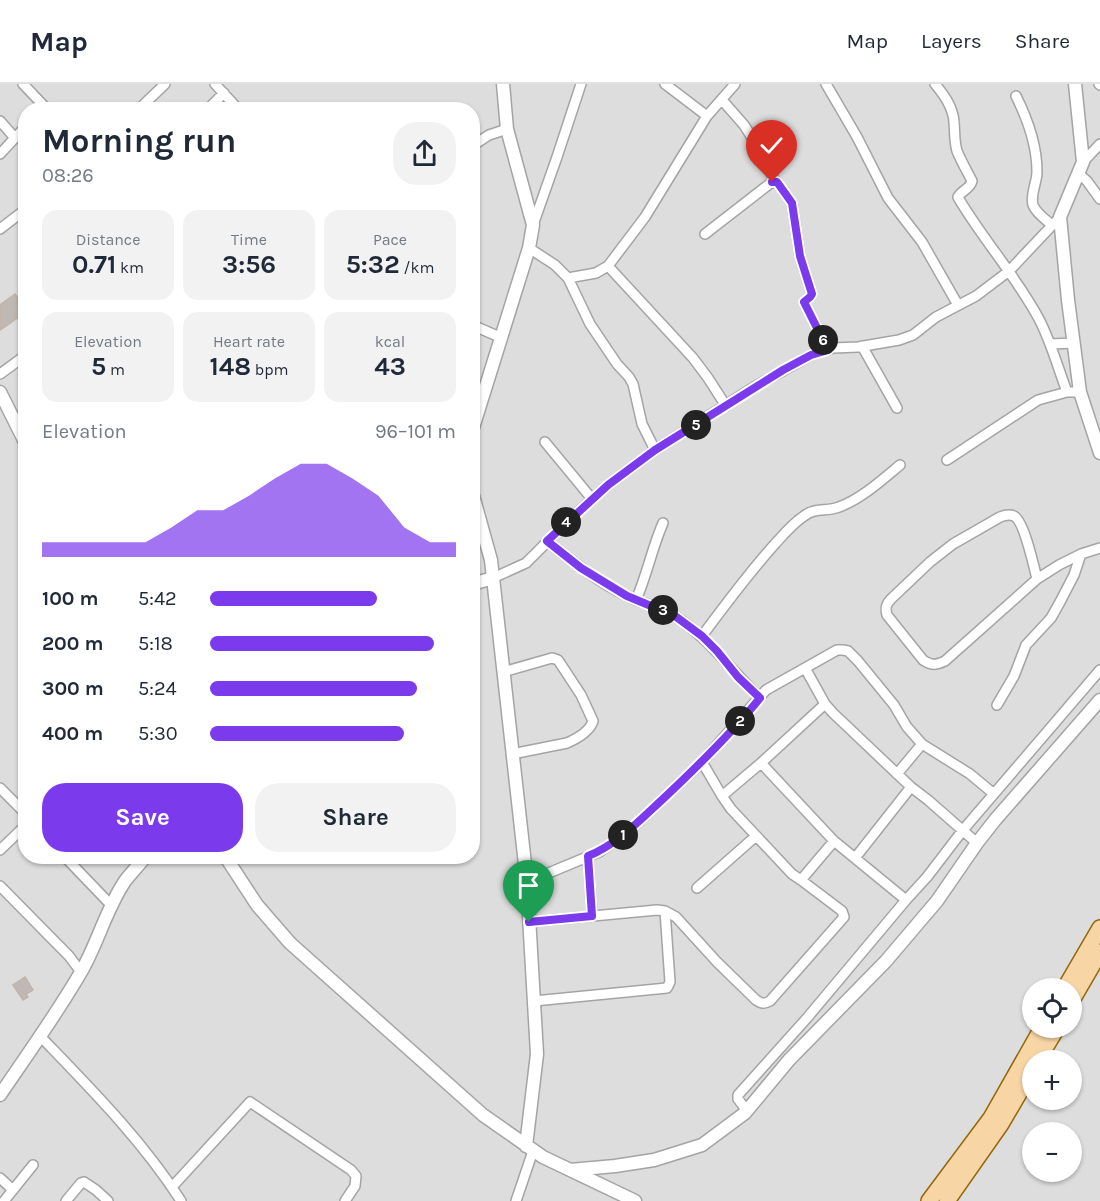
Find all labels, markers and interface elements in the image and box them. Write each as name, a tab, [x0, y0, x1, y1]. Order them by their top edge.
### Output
text: Map	[30, 25, 88, 58]
text: Map	[846, 29, 888, 53]
text: Layers	[921, 29, 982, 53]
text: Share	[1015, 29, 1070, 53]
pin	[746, 120, 797, 182]
text: Morning run	[42, 122, 236, 160]
button: share	[393, 122, 456, 185]
icon: check	[755, 129, 788, 162]
text: 08:26	[42, 164, 94, 187]
text: Distance	[76, 230, 140, 249]
text: Time	[231, 230, 267, 249]
text: Pace	[373, 230, 407, 249]
text: 0.71	[72, 249, 116, 280]
text: 3:56	[222, 249, 276, 280]
text: 5:32	[346, 249, 400, 280]
text: km	[116, 258, 144, 277]
text: /km	[400, 258, 434, 277]
pin: 6	[808, 325, 838, 355]
text: 6	[818, 330, 828, 349]
text: Elevation	[74, 332, 142, 351]
text: Heart rate	[213, 332, 285, 351]
text: kcal	[375, 332, 405, 351]
text: 5	[91, 351, 106, 382]
text: 148	[209, 351, 251, 382]
text: 43	[374, 351, 406, 382]
text: m	[106, 360, 125, 379]
text: bpm	[251, 360, 289, 379]
pin: 5	[681, 410, 711, 440]
text: 5	[691, 415, 701, 434]
text: Elevation	[42, 420, 127, 443]
text: 96–101 m	[375, 420, 456, 443]
pin: 4	[551, 507, 581, 537]
text: 4	[561, 512, 571, 531]
text: 100 m	[42, 587, 98, 610]
text: 5:42	[138, 587, 177, 610]
pin: 3	[648, 595, 678, 625]
text: 3	[658, 600, 668, 619]
text: 200 m	[42, 632, 103, 655]
text: 5:18	[138, 632, 173, 655]
text: 300 m	[42, 677, 104, 700]
text: 5:24	[138, 677, 177, 700]
pin: 2	[725, 706, 755, 736]
text: 2	[735, 711, 745, 730]
text: 400 m	[42, 722, 103, 745]
text: 5:30	[138, 722, 178, 745]
button: Save	[42, 783, 243, 852]
button: Share	[255, 783, 456, 852]
pin: 1	[608, 820, 638, 850]
text: 1	[620, 825, 626, 844]
pin	[503, 860, 554, 922]
icon: arrive	[512, 869, 545, 902]
map controls	[1022, 978, 1082, 1182]
button: locate	[1022, 978, 1082, 1038]
button: +	[1022, 1050, 1082, 1110]
button: −	[1022, 1122, 1082, 1182]

